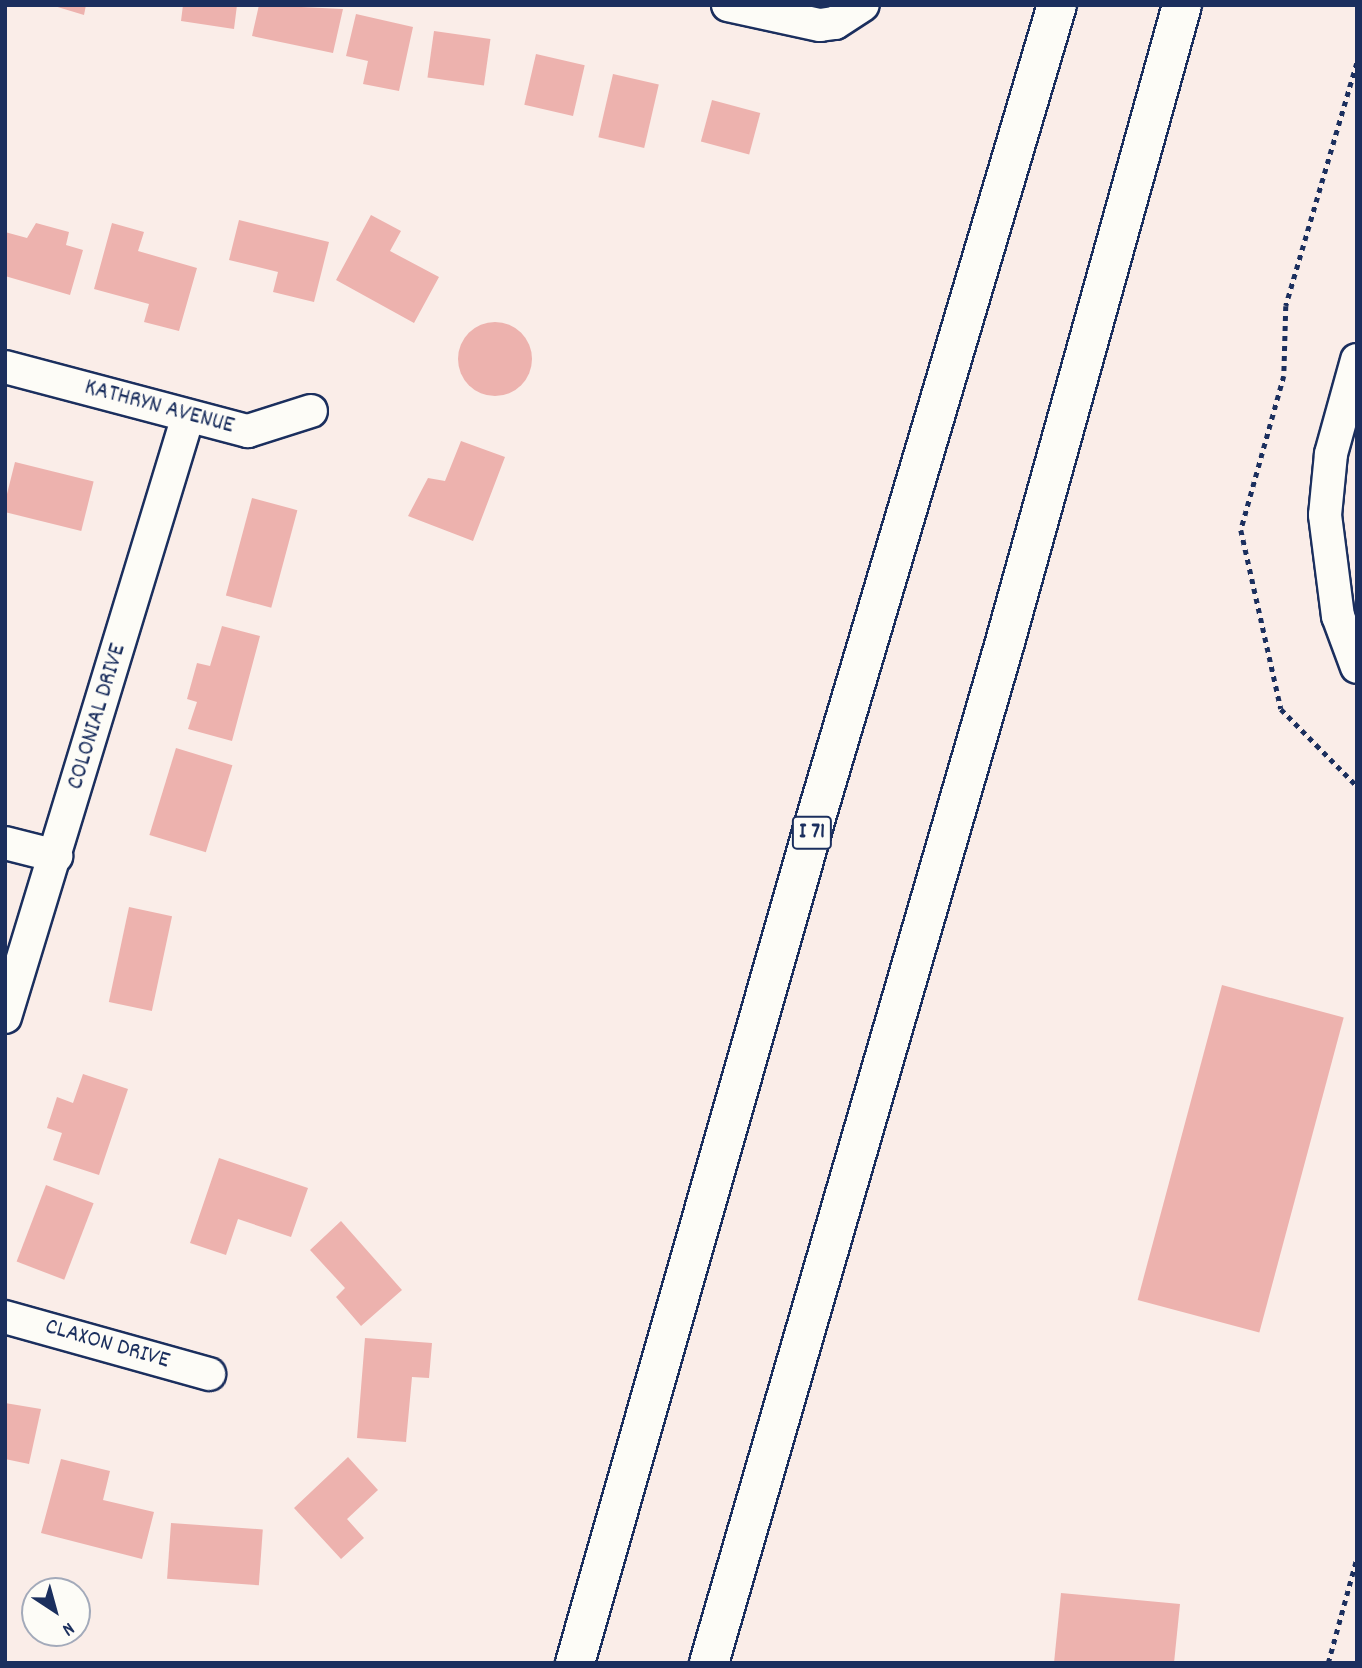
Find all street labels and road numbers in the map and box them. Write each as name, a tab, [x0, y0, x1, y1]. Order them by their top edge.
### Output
street label: KATHRYN AVENUE	[81, 374, 237, 442]
street label: COLONIAL DRIVE	[62, 641, 134, 793]
road number: I 71	[791, 814, 833, 852]
street label: CLAXON DRIVE	[41, 1313, 173, 1377]

